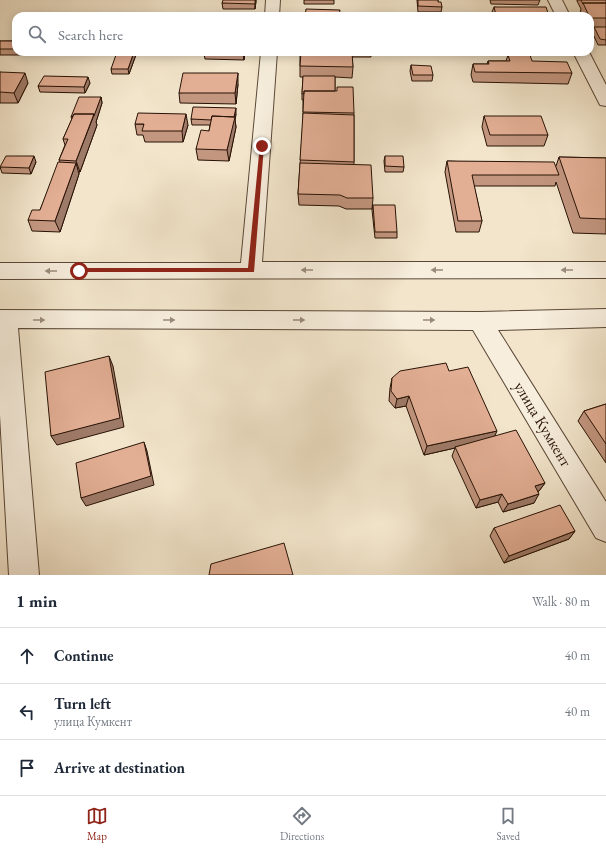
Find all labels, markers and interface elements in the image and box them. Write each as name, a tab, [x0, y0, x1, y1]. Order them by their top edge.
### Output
search box	[12, 12, 594, 56]
icon: search	[26, 23, 48, 45]
text: Search here	[58, 25, 123, 44]
route end	[253, 137, 271, 155]
route start	[70, 262, 88, 280]
one-way arrow	[300, 267, 313, 273]
one-way arrow	[430, 267, 443, 273]
one-way arrow	[560, 267, 573, 273]
one-way arrow	[44, 268, 57, 274]
one-way arrow	[33, 316, 45, 323]
one-way arrow	[163, 317, 176, 323]
one-way arrow	[293, 317, 306, 323]
one-way arrow	[423, 317, 436, 323]
street label: улица Кумкент	[509, 377, 577, 471]
text: 1 min	[16, 590, 57, 612]
text: Walk · 80 m	[532, 593, 590, 610]
icon: ahead	[16, 645, 38, 667]
text: Continue	[54, 646, 114, 665]
text: 40 m	[565, 647, 590, 664]
text: Turn left	[54, 694, 111, 713]
icon: left	[16, 701, 38, 723]
text: 40 m	[565, 703, 590, 720]
text: улица Кумкент	[54, 713, 132, 730]
icon: arrive	[16, 757, 38, 779]
text: Arrive at destination	[54, 758, 185, 777]
tab: Map	[86, 805, 108, 843]
tab: Directions	[280, 805, 324, 843]
tab: Saved	[496, 805, 520, 843]

